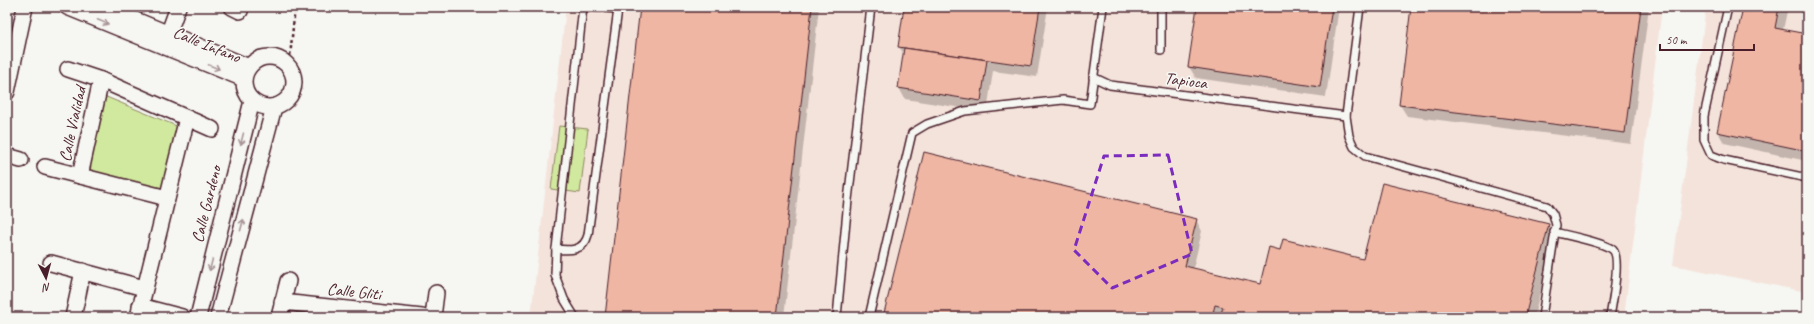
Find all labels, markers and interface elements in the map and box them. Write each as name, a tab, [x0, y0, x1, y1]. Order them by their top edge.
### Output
one-way arrow	[97, 18, 109, 26]
street label: Calle Infano	[170, 21, 245, 68]
scale bar	[1660, 26, 1754, 52]
text: 50 m	[1666, 32, 1688, 48]
one-way arrow	[208, 64, 220, 72]
street label: Tapioca	[1163, 67, 1210, 94]
street label: Calle Vialidad	[54, 81, 91, 164]
one-way arrow	[238, 132, 246, 145]
street label: Calle Gardeno	[187, 162, 227, 245]
one-way arrow	[239, 219, 246, 232]
north arrow	[26, 258, 66, 298]
one-way arrow	[206, 258, 214, 271]
street label: Calle Gliti	[326, 278, 384, 305]
text: N	[41, 281, 51, 295]

